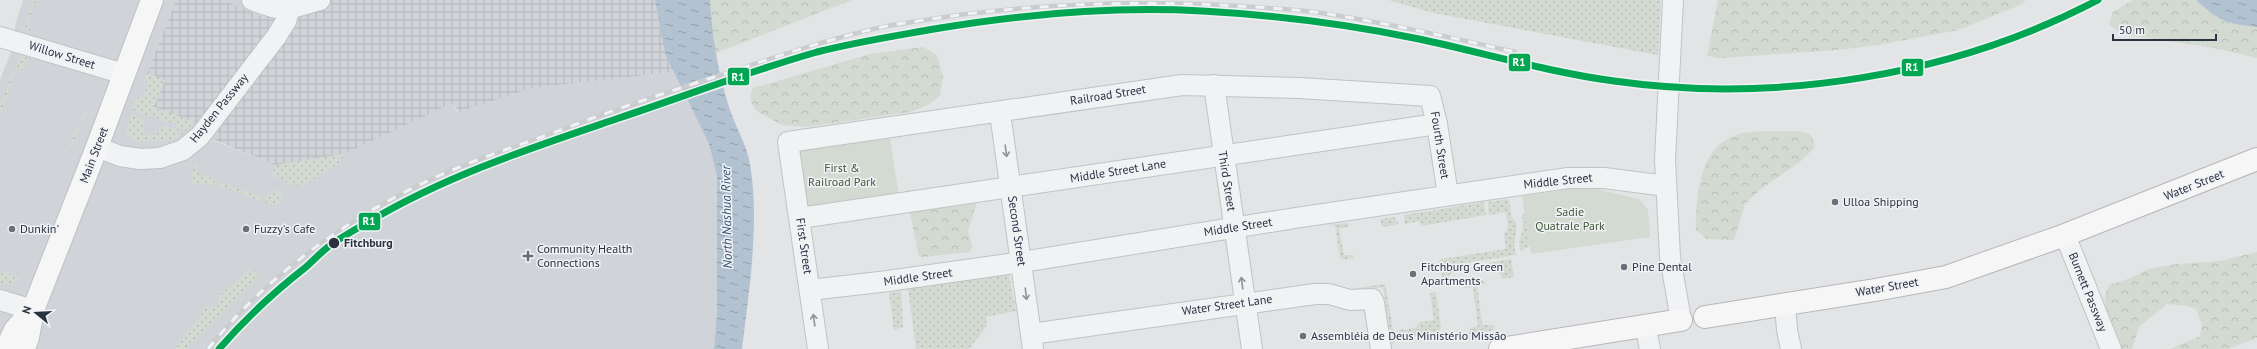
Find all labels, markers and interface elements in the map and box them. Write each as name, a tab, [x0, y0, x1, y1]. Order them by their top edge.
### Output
scale bar	[2113, 16, 2216, 42]
text: 50 m	[2119, 22, 2145, 37]
street label: Willow Street	[27, 37, 97, 72]
line badge: R1	[1508, 53, 1531, 72]
text: R1	[1513, 55, 1525, 69]
line badge: R1	[1901, 58, 1924, 77]
text: R1	[1906, 60, 1918, 74]
line badge: R1	[727, 67, 750, 86]
street label: Hayden Passway	[186, 70, 251, 145]
text: R1	[732, 70, 744, 84]
street label: Railroad Street	[1069, 81, 1147, 108]
street label: Fourth Street	[1428, 110, 1453, 180]
street label: Main Street	[76, 125, 111, 185]
one-way arrow	[1002, 144, 1010, 157]
street label: Third Street	[1215, 150, 1240, 212]
street label: Middle Street Lane	[1069, 156, 1167, 185]
park label: First & Railroad Park	[808, 160, 876, 189]
water label: North Nashua River	[717, 165, 736, 269]
street label: Water Street	[2162, 166, 2226, 203]
street label: Middle Street	[1523, 169, 1593, 192]
place label: Ulloa Shipping	[1843, 194, 1919, 209]
street label: Second Street	[1005, 195, 1030, 267]
marker: Ulloa Shipping	[1830, 197, 1840, 207]
park label: Sadie Quatrale Park	[1535, 204, 1605, 233]
line badge: R1	[358, 212, 381, 231]
text: R1	[363, 214, 375, 228]
street label: Middle Street	[1203, 214, 1273, 239]
street label: First Street	[793, 217, 816, 275]
place label: Dunkin'	[20, 221, 59, 236]
place label: Fuzzy's Cafe	[254, 221, 315, 236]
marker: Dunkin'	[7, 224, 17, 234]
marker: Fuzzy's Cafe	[241, 224, 251, 234]
place label: Fitchburg	[344, 235, 393, 250]
marker: Fitchburg	[327, 236, 341, 250]
place label: Community Health Connections	[537, 241, 632, 270]
marker: Community Health Connections	[522, 250, 534, 262]
street label: Burnett Passway	[2066, 250, 2111, 334]
place label: Fitchburg Green Apartments	[1421, 259, 1503, 288]
place label: Pine Dental	[1632, 259, 1692, 274]
marker: Pine Dental	[1619, 262, 1629, 272]
street label: Middle Street	[883, 264, 953, 289]
marker: Fitchburg Green Apartments	[1408, 269, 1418, 279]
street label: Water Street	[1854, 274, 1919, 299]
one-way arrow	[1238, 277, 1246, 290]
one-way arrow	[1022, 287, 1030, 300]
street label: Water Street Lane	[1181, 291, 1273, 318]
north arrow	[16, 293, 56, 333]
text: N	[19, 304, 34, 316]
one-way arrow	[810, 314, 818, 327]
place label: Assembléia de Deus Ministério Missão	[1311, 328, 1507, 343]
marker: Assembléia de Deus Ministério Missão	[1298, 331, 1308, 341]

